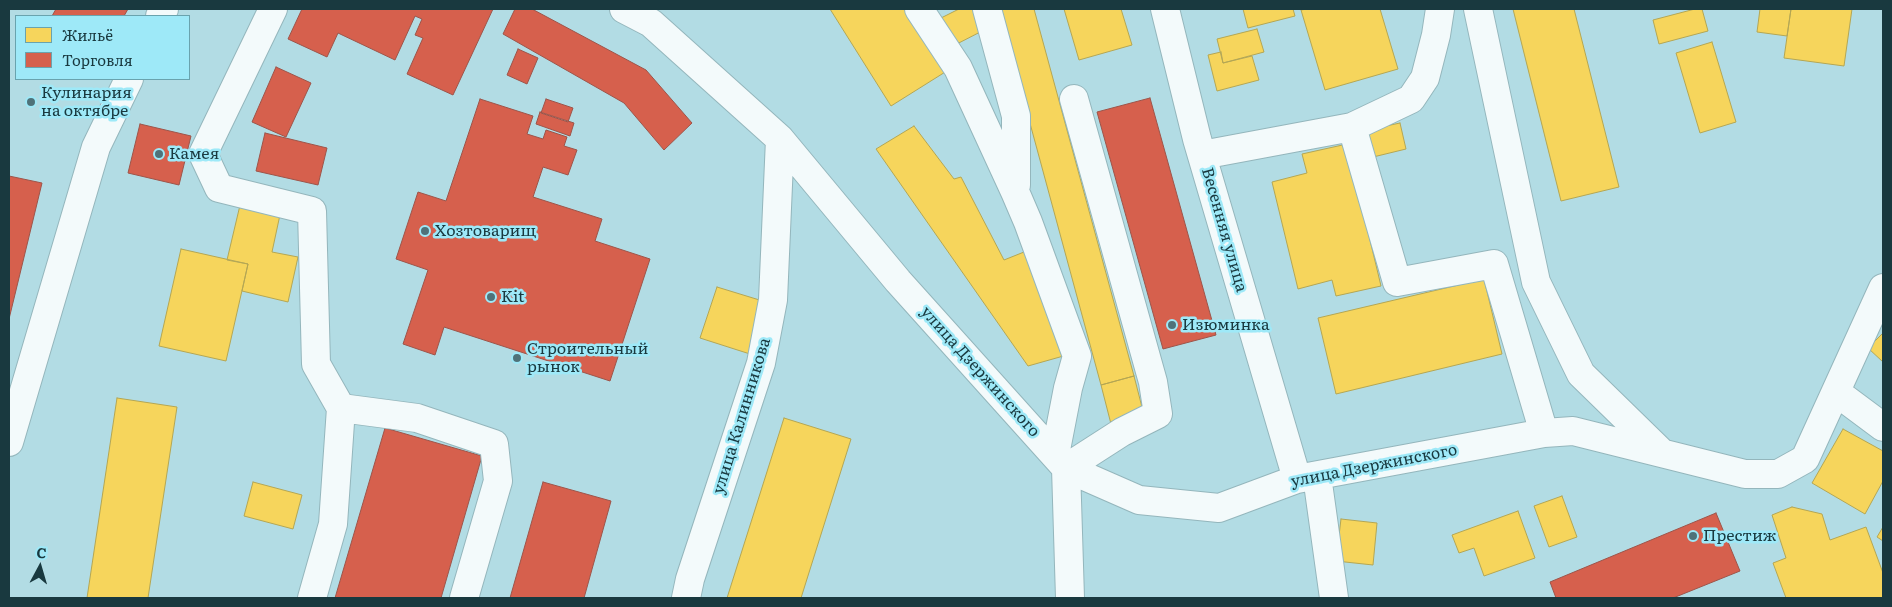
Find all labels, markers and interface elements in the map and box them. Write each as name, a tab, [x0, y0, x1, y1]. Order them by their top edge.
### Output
legend	[15, 15, 190, 80]
text: Жильё	[62, 23, 113, 46]
text: Торговля	[62, 48, 133, 71]
place label: Кулинария на октябре	[41, 83, 132, 121]
marker: Кулинария на октябре	[25, 96, 37, 108]
place label: Камея	[169, 144, 219, 164]
marker: Камея	[153, 148, 165, 160]
street label: Весенняя улица	[1197, 166, 1251, 294]
place label: Хозтоварищ	[435, 221, 536, 241]
marker: Хозтоварищ	[419, 225, 431, 237]
place label: Kit	[501, 287, 524, 307]
marker: Kit	[485, 291, 497, 303]
street label: улица Дзержинского	[916, 303, 1044, 441]
place label: Изюминка	[1182, 315, 1270, 335]
marker: Изюминка	[1166, 319, 1178, 331]
street label: улица Калинникова	[709, 335, 775, 497]
place label: Строительный рынок	[527, 339, 648, 377]
marker: Строительный рынок	[511, 352, 523, 364]
street label: улица Дзержинского	[1289, 440, 1459, 492]
place label: Престиж	[1703, 526, 1776, 546]
marker: Престиж	[1687, 530, 1699, 542]
north arrow	[15, 542, 65, 592]
text: С	[36, 542, 48, 563]

